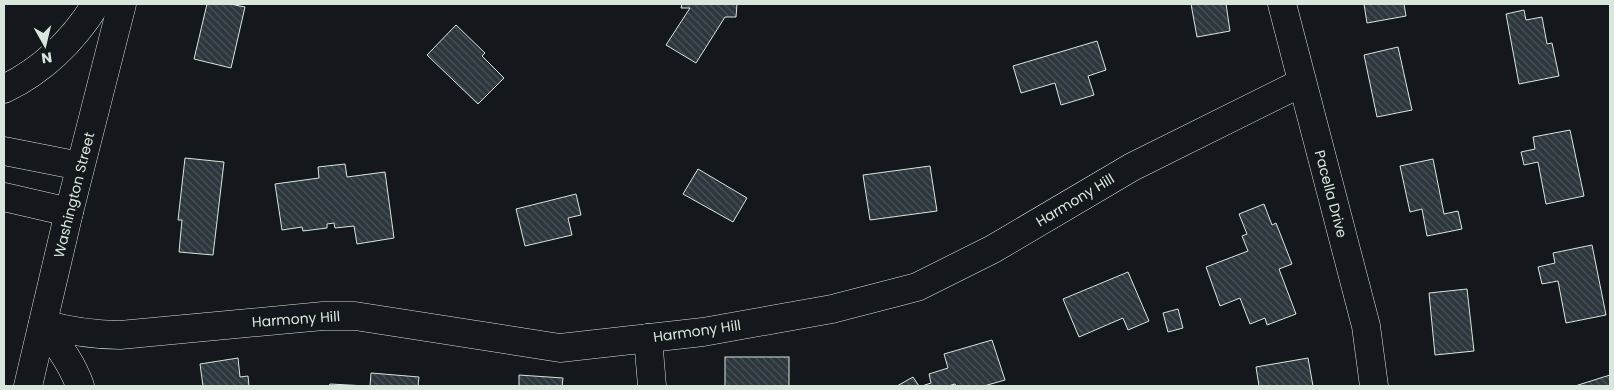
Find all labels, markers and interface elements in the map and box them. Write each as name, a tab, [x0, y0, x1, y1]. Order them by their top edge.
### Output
north arrow	[20, 20, 70, 70]
text: N	[40, 47, 53, 69]
street label: Washington Street	[49, 130, 99, 260]
street label: Pacella Drive	[1310, 148, 1352, 240]
street label: Harmony Hill	[1032, 169, 1118, 231]
street label: Harmony Hill	[251, 306, 341, 332]
street label: Harmony Hill	[652, 315, 742, 347]

